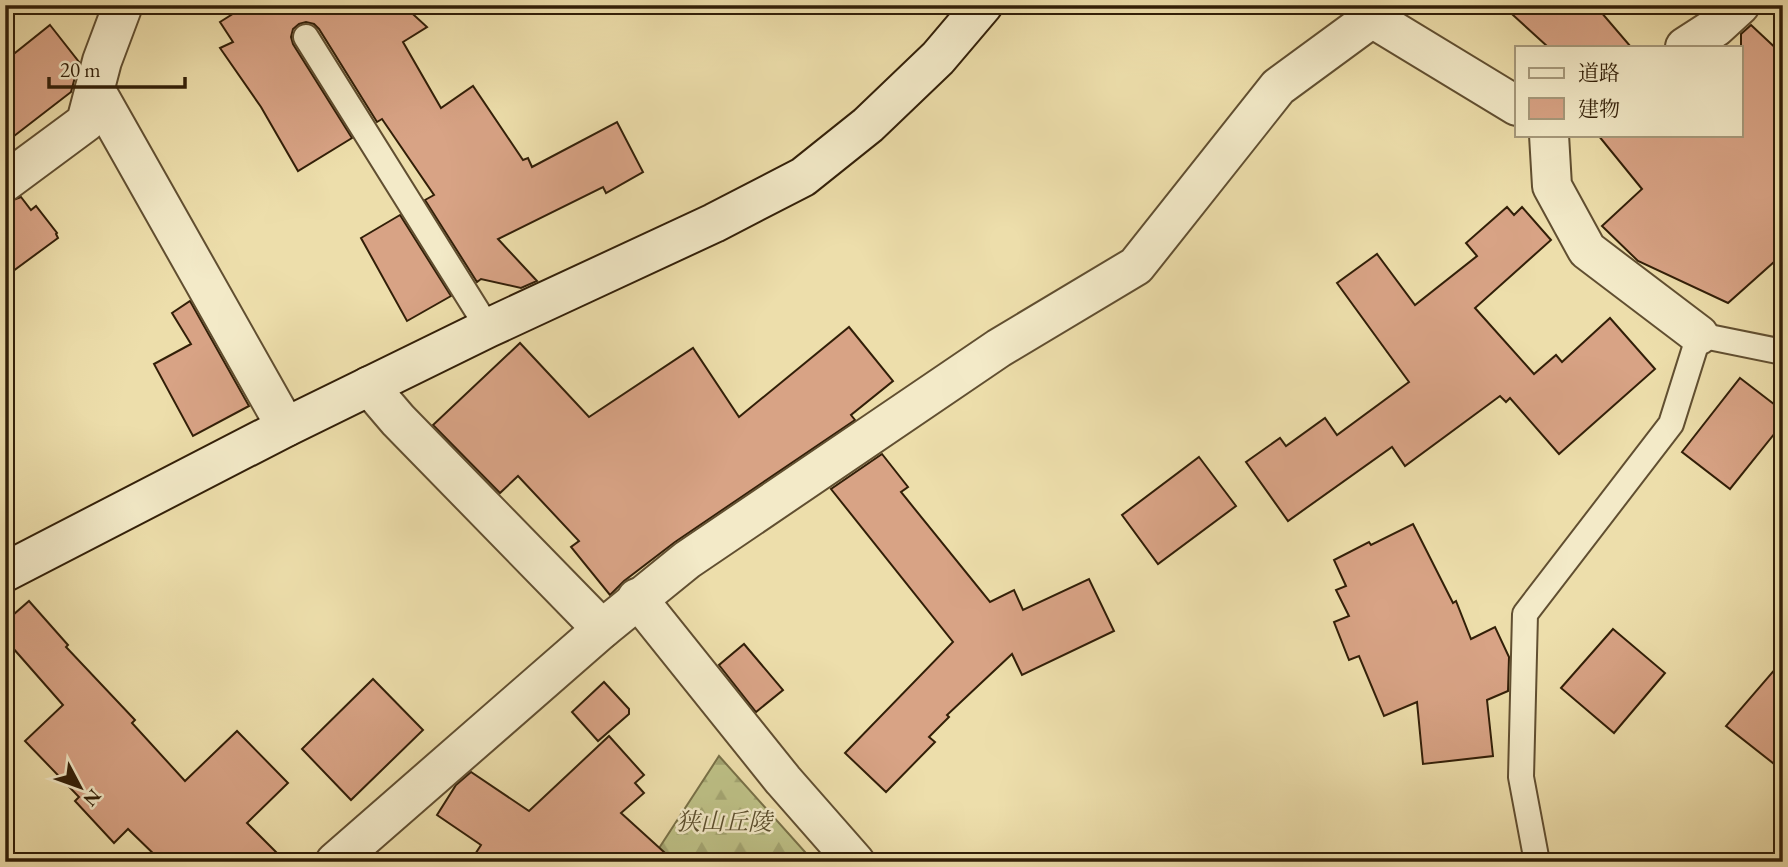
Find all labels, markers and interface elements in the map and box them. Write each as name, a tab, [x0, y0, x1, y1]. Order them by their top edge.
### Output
scale bar	[49, 46, 186, 90]
legend	[1515, 46, 1742, 136]
text: 20 m	[60, 56, 101, 83]
text: 道路	[1578, 59, 1620, 86]
text: 建物	[1578, 95, 1620, 122]
north arrow	[46, 752, 116, 822]
text: N	[78, 784, 107, 812]
park label: 狭山丘陵	[676, 806, 775, 837]

